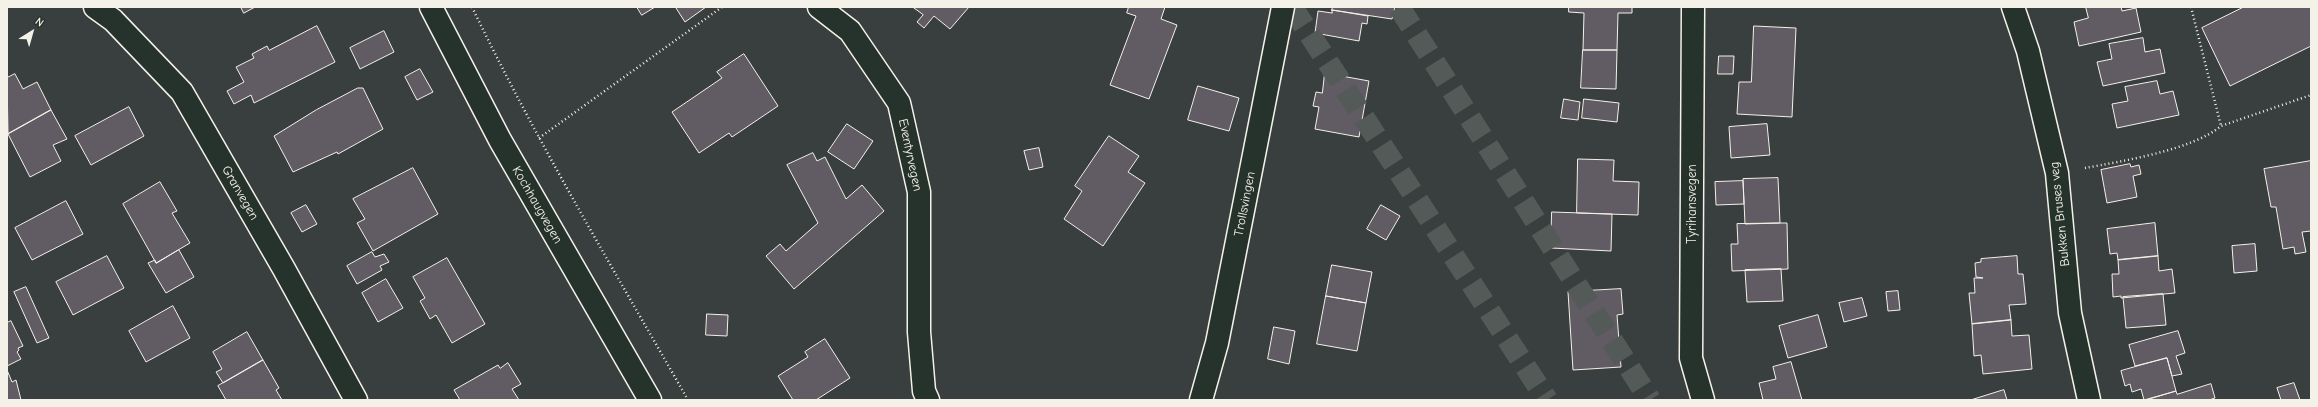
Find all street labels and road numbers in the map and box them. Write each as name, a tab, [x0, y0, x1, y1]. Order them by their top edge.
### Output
street label: Eventyrvegen	[895, 117, 925, 193]
street label: Bukken Bruses veg	[2047, 161, 2073, 267]
street label: Granvegen	[218, 163, 262, 223]
street label: Kochhaugvegen	[509, 163, 565, 247]
street label: Tyrihansvegen	[1684, 164, 1700, 244]
street label: Trollsvingen	[1231, 170, 1259, 238]

